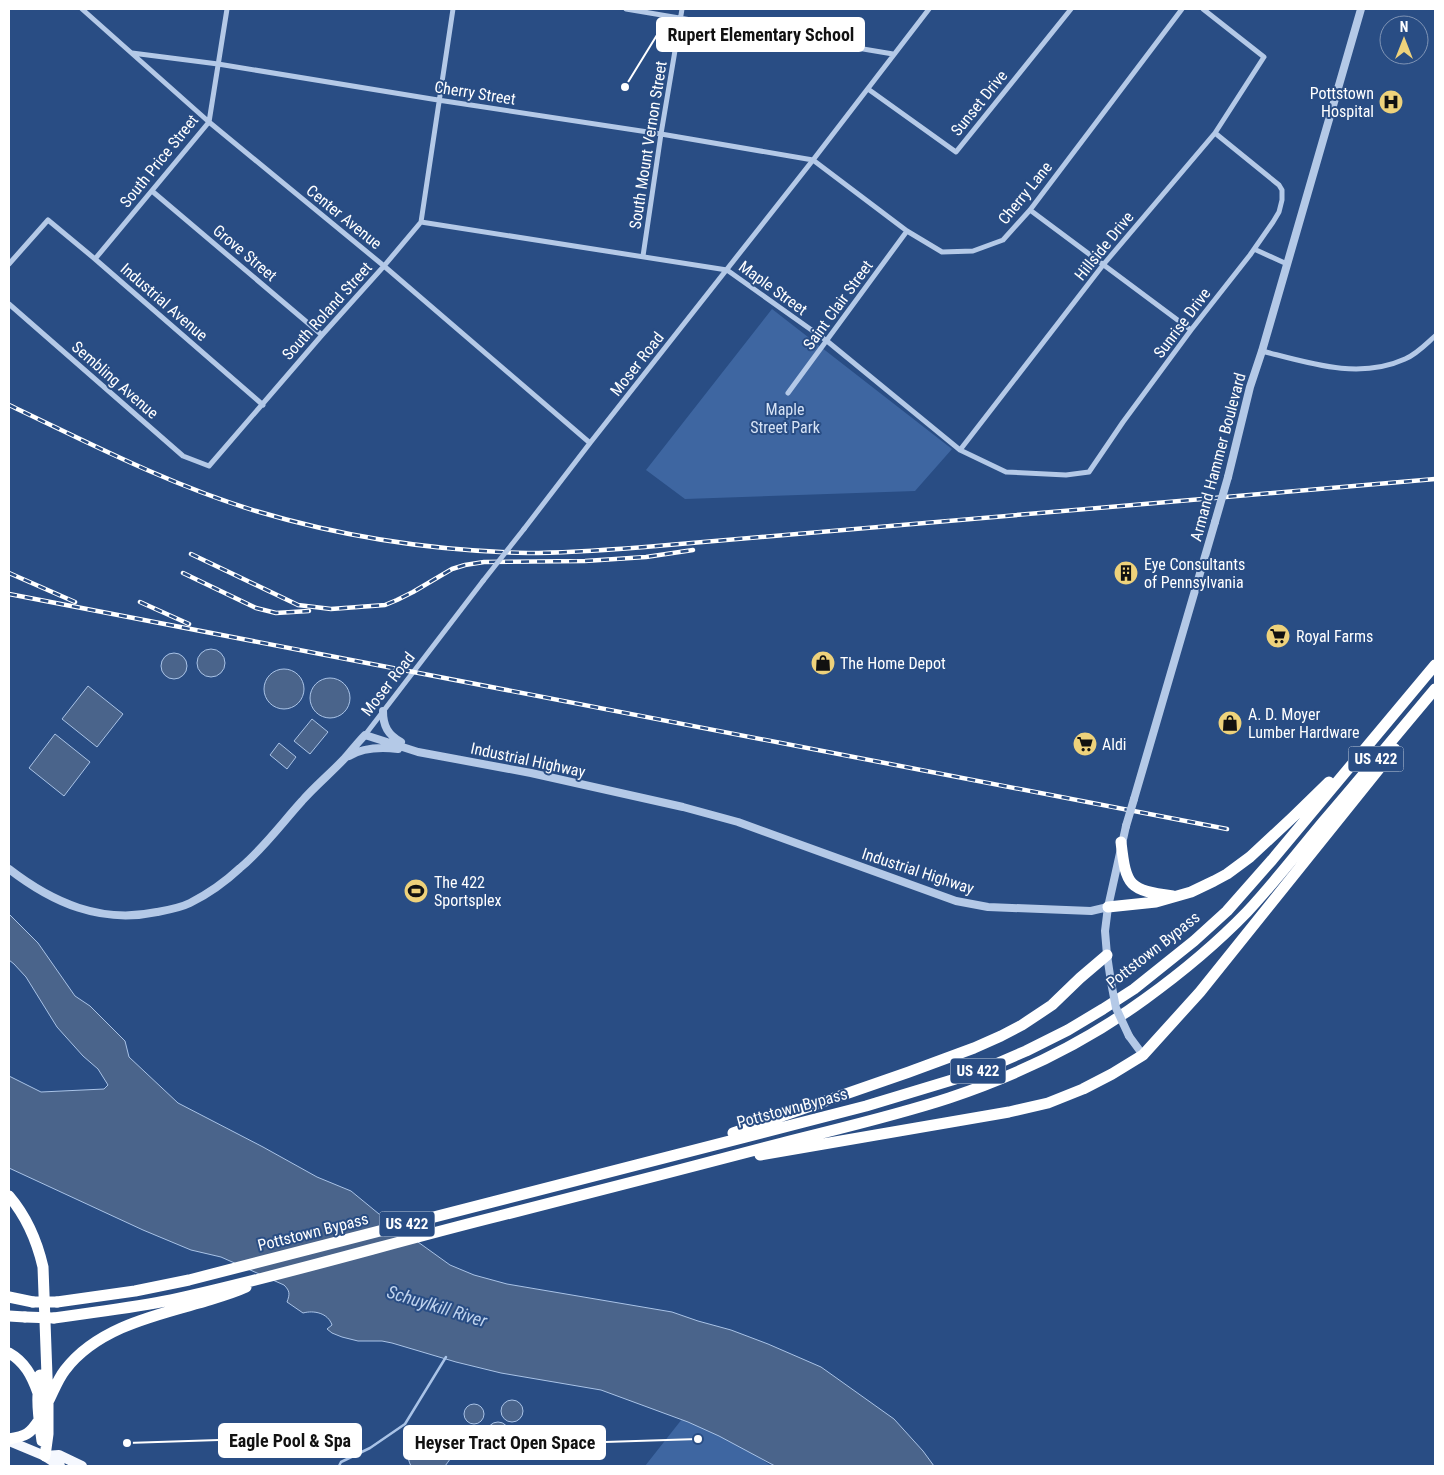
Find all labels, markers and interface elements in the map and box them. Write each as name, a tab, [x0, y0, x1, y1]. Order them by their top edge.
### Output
north arrow	[1379, 15, 1429, 65]
callout: Rupert Elementary School	[657, 18, 864, 51]
text: N	[1400, 19, 1408, 35]
text: Rupert Elementary School	[668, 24, 854, 45]
street label: South Mount Vernon Street	[625, 59, 671, 230]
street label: Sunset Drive	[947, 66, 1011, 140]
street label: Cherry Street	[433, 77, 517, 109]
place label: Pottstown Hospital	[1310, 84, 1374, 121]
hospital icon: Pottstown Hospital	[1378, 89, 1404, 115]
street label: South Price Street	[116, 111, 202, 211]
street label: Cherry Lane	[994, 158, 1056, 228]
street label: Center Avenue	[303, 181, 385, 253]
street label: Hillside Drive	[1071, 208, 1137, 284]
street label: Grove Street	[209, 221, 281, 285]
street label: Saint Clair Street	[799, 256, 877, 353]
street label: Maple Street	[735, 257, 811, 319]
street label: South Roland Street	[278, 258, 376, 364]
street label: Industrial Avenue	[117, 259, 211, 345]
street label: Sunrise Drive	[1150, 284, 1214, 362]
street label: Moser Road	[606, 328, 668, 400]
street label: Sembling Avenue	[68, 337, 162, 423]
street label: Armand Hammer Boulevard	[1186, 371, 1250, 543]
park label: Maple Street Park	[750, 400, 821, 437]
place label: Eye Consultants of Pennsylvania	[1144, 555, 1245, 592]
building icon: Eye Consultants of Pennsylvania	[1113, 560, 1139, 586]
supermarket icon: Royal Farms	[1265, 623, 1291, 649]
place label: Royal Farms	[1296, 627, 1373, 646]
street label: Moser Road	[357, 648, 419, 720]
shop icon: The Home Depot	[810, 650, 836, 676]
place label: The Home Depot	[840, 654, 946, 673]
place label: A. D. Moyer Lumber Hardware	[1248, 705, 1360, 742]
shop icon: A. D. Moyer Lumber Hardware	[1217, 710, 1243, 736]
supermarket icon: Aldi	[1072, 731, 1098, 757]
place label: Aldi	[1102, 735, 1127, 754]
street label: Industrial Highway	[469, 739, 587, 782]
road number: US 422	[1348, 746, 1404, 772]
street label: Industrial Highway	[860, 844, 977, 898]
place label: The 422 Sportsplex	[434, 873, 502, 910]
sports icon: The 422 Sportsplex	[403, 878, 429, 904]
street label: Pottstown Bypass	[1102, 908, 1204, 992]
road number: US 422	[950, 1058, 1006, 1084]
street label: Pottstown Bypass	[735, 1084, 849, 1132]
street label: Pottstown Bypass	[256, 1209, 370, 1255]
road number: US 422	[380, 1212, 434, 1236]
water label: Schuylkill River	[384, 1281, 490, 1331]
callout: Eagle Pool & Spa	[219, 1424, 361, 1457]
callout: Heyser Tract Open Space	[404, 1426, 605, 1459]
text: Eagle Pool & Spa	[229, 1430, 351, 1451]
text: Heyser Tract Open Space	[415, 1432, 596, 1453]

